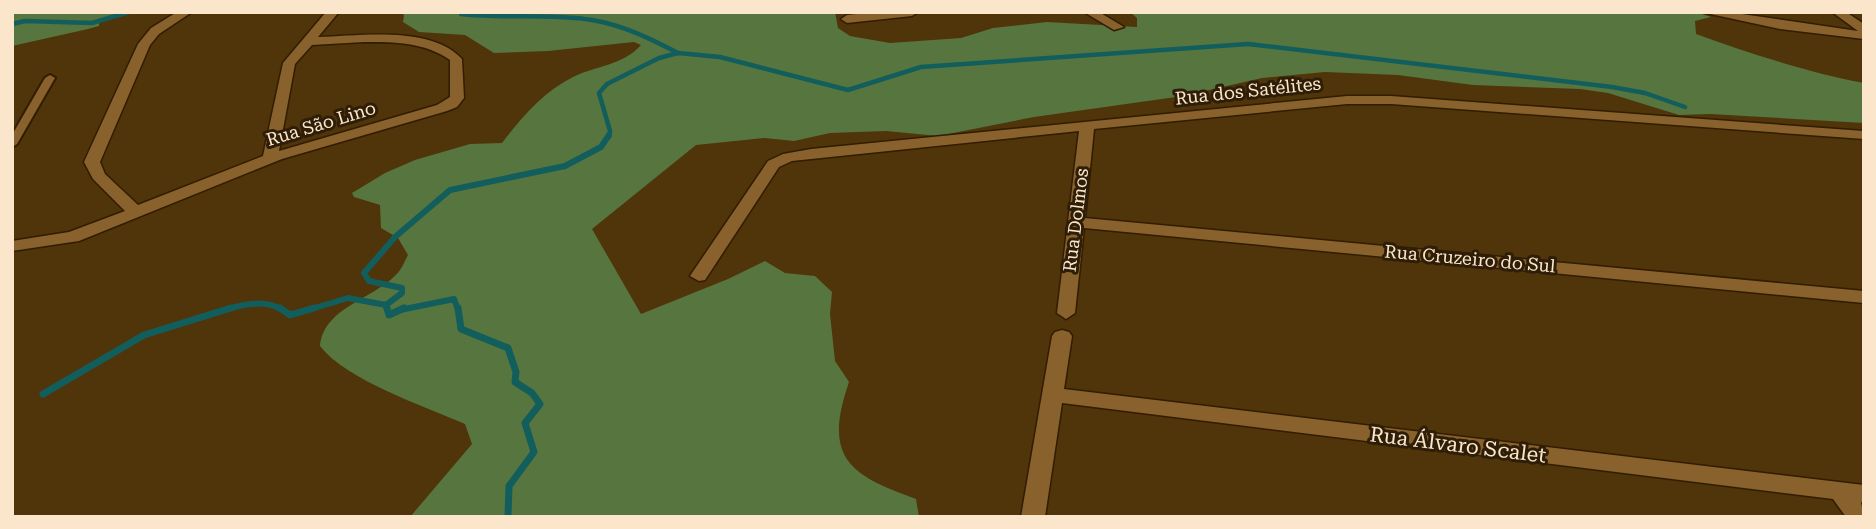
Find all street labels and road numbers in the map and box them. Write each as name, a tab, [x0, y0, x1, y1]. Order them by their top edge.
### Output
street label: Rua dos Satélites	[1174, 72, 1322, 109]
street label: Rua São Lino	[263, 97, 378, 150]
street label: Rua Dolmos	[1059, 167, 1092, 273]
street label: Rua Cruzeiro do Sul	[1384, 241, 1557, 276]
street label: Rua Álvaro Scalet	[1368, 421, 1548, 468]

